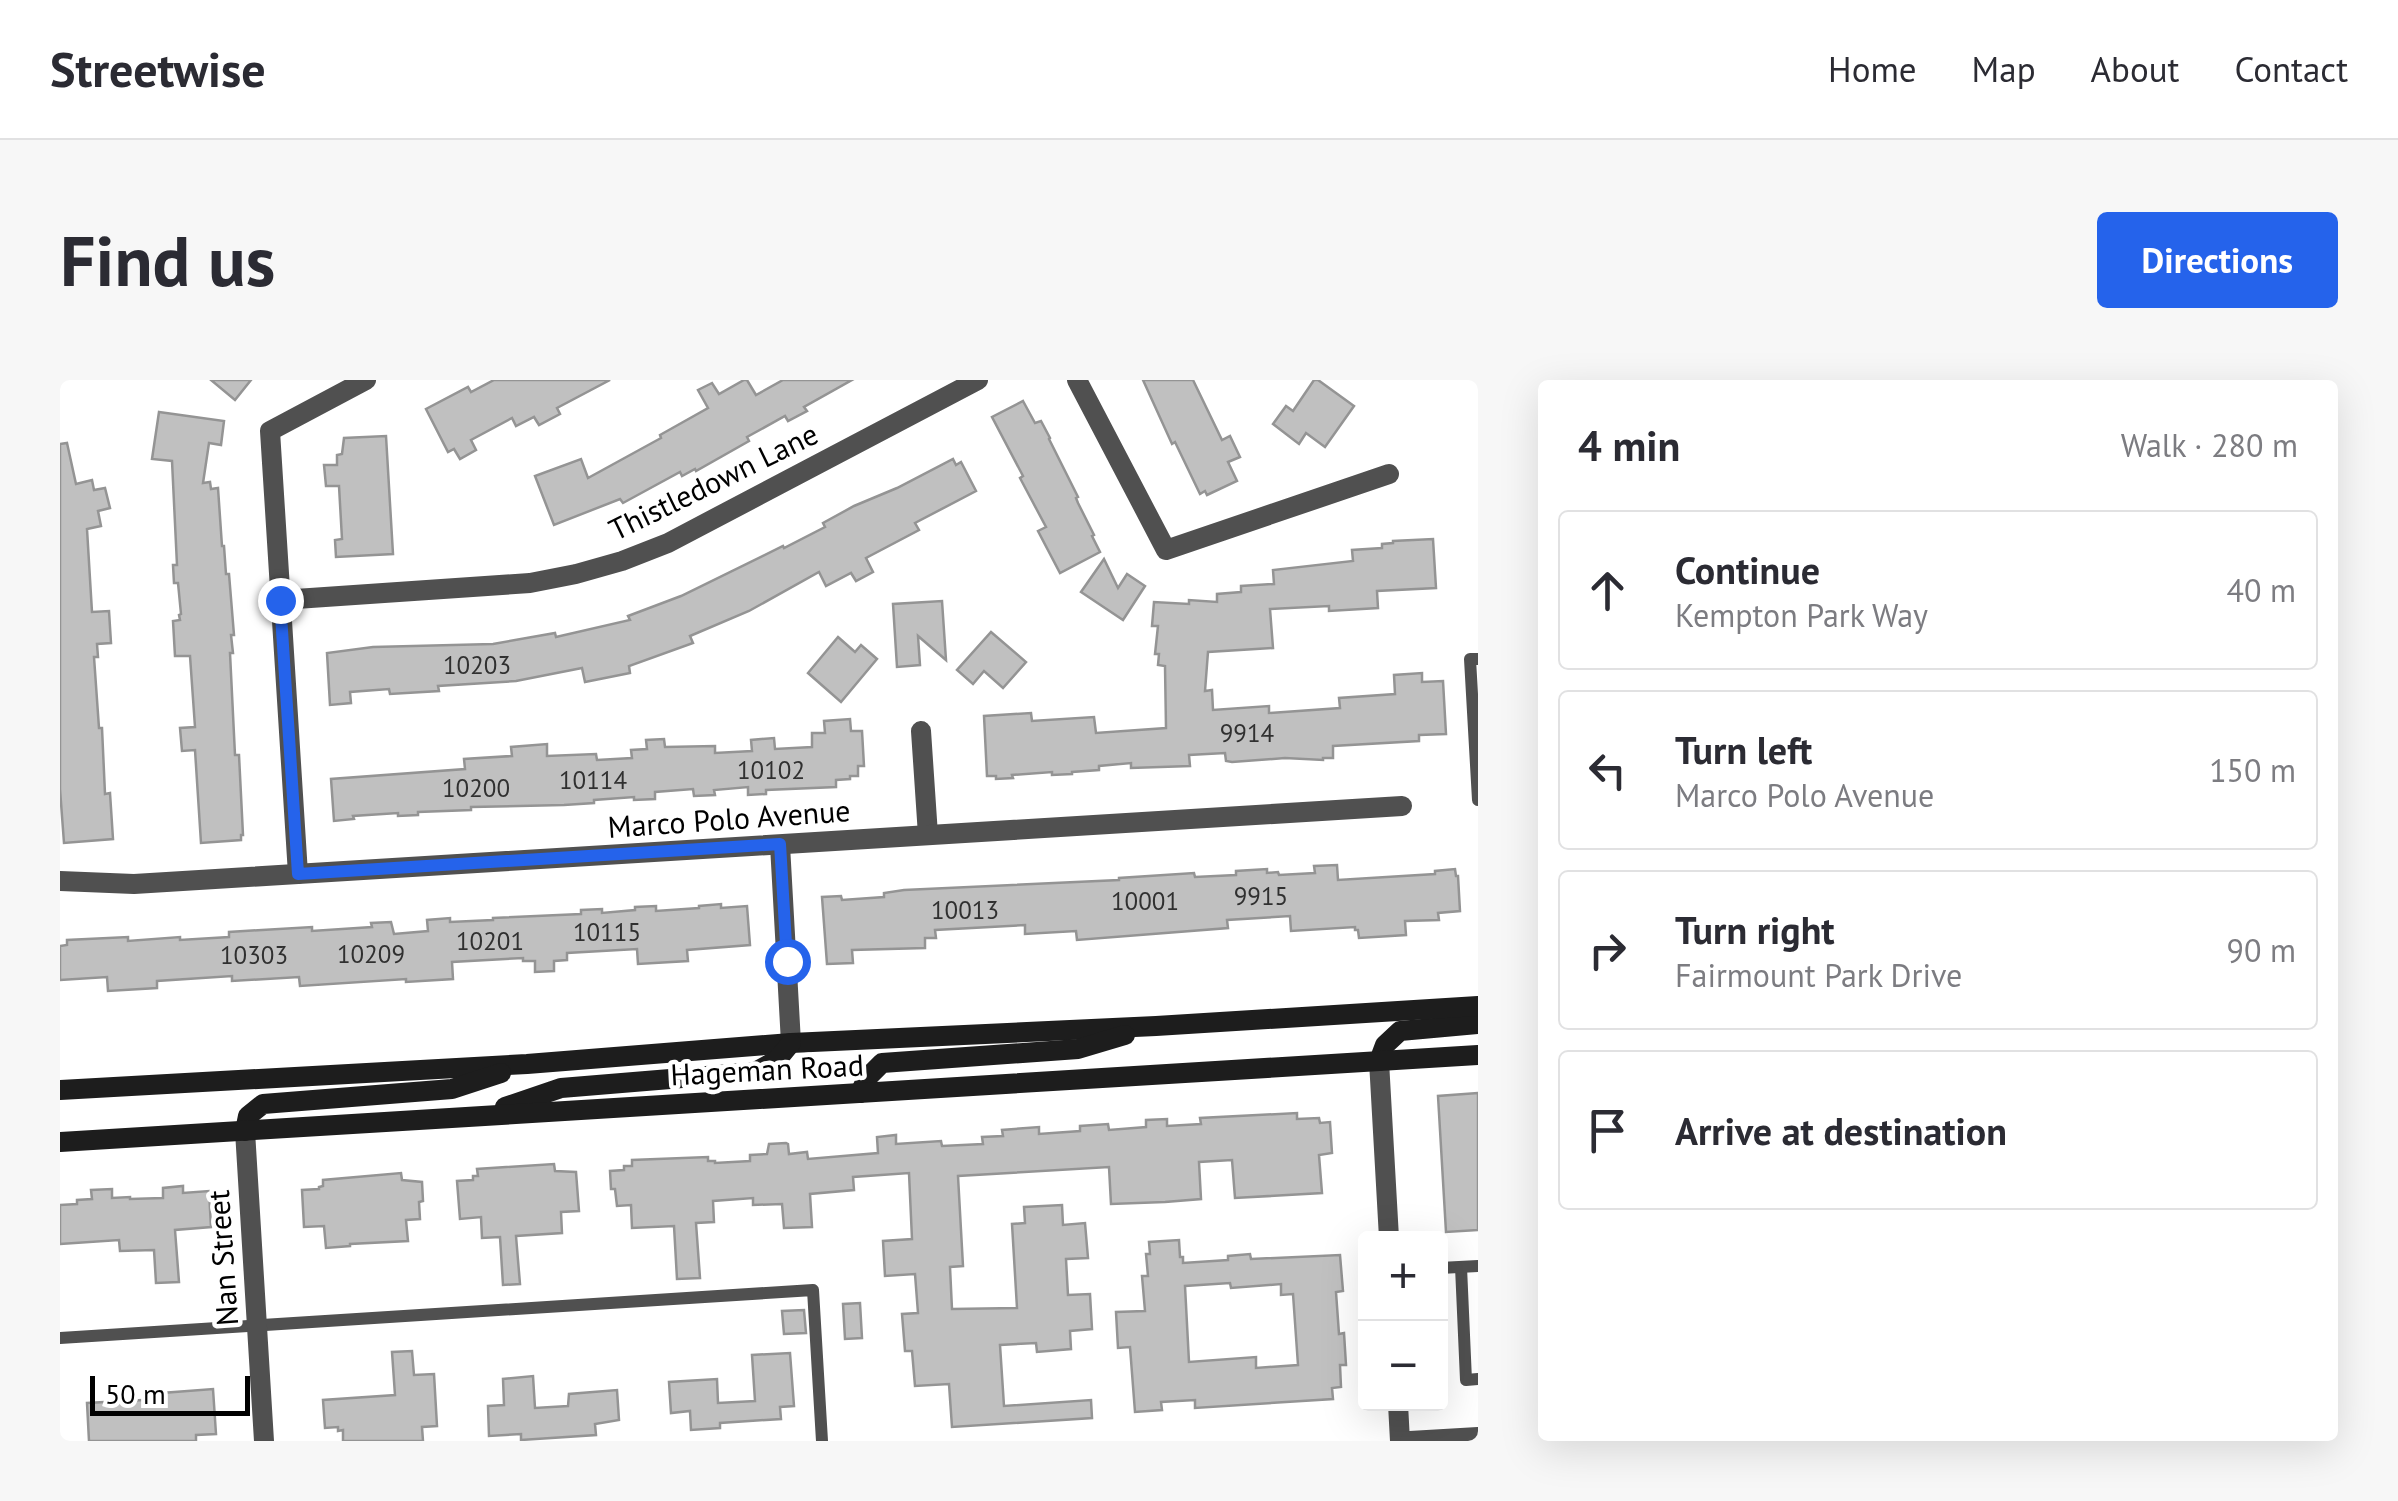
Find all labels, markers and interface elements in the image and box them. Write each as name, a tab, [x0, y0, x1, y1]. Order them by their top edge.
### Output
text: Streetwise	[50, 38, 266, 100]
text: Home	[1828, 46, 1917, 92]
text: Map	[1972, 46, 2036, 92]
text: About	[2091, 46, 2179, 92]
text: Contact	[2234, 46, 2348, 92]
button: Directions	[2097, 212, 2338, 308]
text: Find us	[60, 215, 275, 305]
street label: Thistledown Lane	[602, 414, 824, 548]
text: 4 min	[1578, 418, 1680, 473]
text: Walk · 280 m	[2121, 424, 2298, 466]
text: Continue	[1675, 545, 1820, 594]
icon: ahead	[1580, 563, 1635, 618]
text: 40 m	[2227, 569, 2296, 611]
route end	[258, 578, 304, 624]
text: Kempton Park Way	[1675, 594, 1928, 636]
house number: 10203	[443, 649, 511, 681]
house number: 9914	[1220, 717, 1275, 749]
text: Turn left	[1675, 725, 1812, 774]
icon: left	[1580, 743, 1635, 798]
text: 150 m	[2209, 749, 2296, 791]
house number: 10102	[737, 754, 805, 786]
house number: 10114	[559, 764, 627, 796]
house number: 10200	[442, 772, 510, 804]
text: Marco Polo Avenue	[1675, 774, 1934, 816]
street label: Marco Polo Avenue	[606, 790, 852, 846]
house number: 9915	[1234, 880, 1288, 912]
house number: 10001	[1111, 885, 1179, 917]
house number: 10013	[931, 894, 999, 926]
text: Turn right	[1675, 905, 1835, 954]
house number: 10115	[573, 916, 641, 948]
icon: right	[1580, 923, 1635, 978]
house number: 10201	[456, 925, 524, 957]
text: 90 m	[2227, 929, 2296, 971]
house number: 10209	[337, 938, 405, 970]
house number: 10303	[220, 939, 288, 971]
route start	[765, 939, 811, 985]
text: Fairmount Park Drive	[1675, 954, 1962, 996]
street label: Hageman Road	[669, 1044, 865, 1094]
icon: arrive	[1580, 1103, 1635, 1158]
text: Arrive at destination	[1675, 1106, 2007, 1155]
street label: Nan Street	[198, 1189, 246, 1327]
map controls	[1358, 1231, 1448, 1411]
button: +	[1358, 1231, 1448, 1321]
button: −	[1358, 1321, 1448, 1411]
scale bar	[90, 1371, 250, 1416]
text: 50 m	[105, 1375, 166, 1412]

